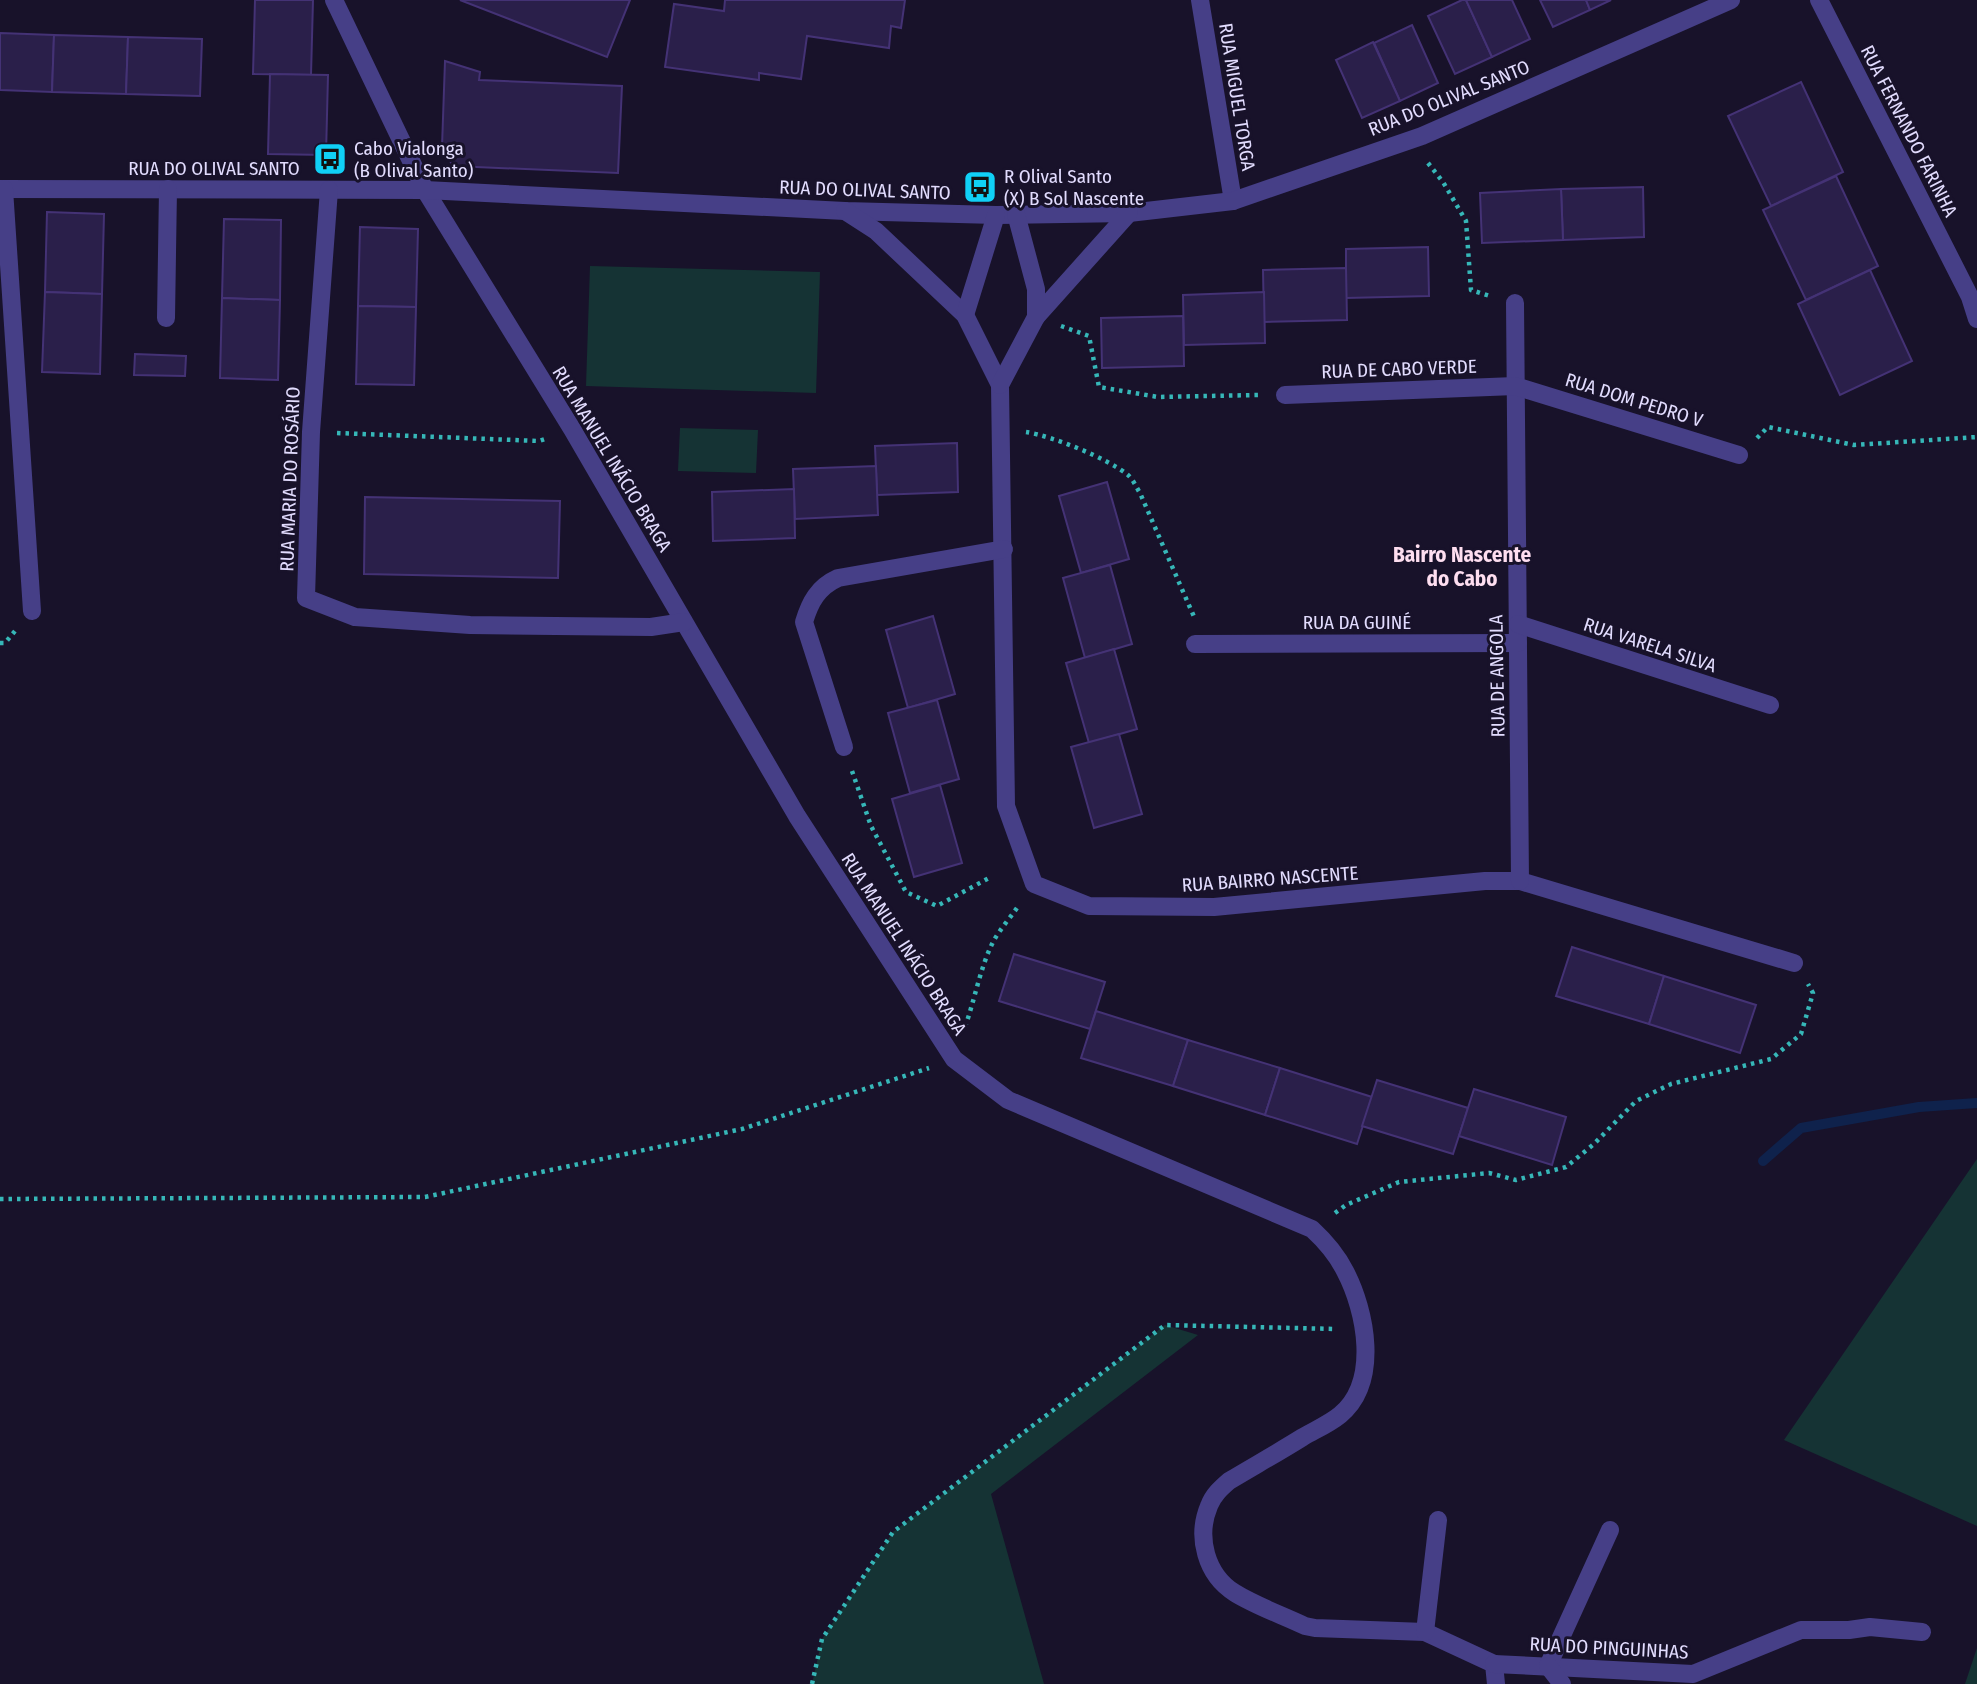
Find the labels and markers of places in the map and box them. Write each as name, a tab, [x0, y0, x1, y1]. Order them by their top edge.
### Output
place label: Cabo Vialonga (B Olival Santo)	[354, 137, 473, 182]
bus stop icon: Cabo Vialonga (B Olival Santo)	[311, 140, 349, 178]
place label: R Olival Santo (X) B Sol Nascente	[1004, 165, 1144, 210]
bus stop icon: R Olival Santo (X) B Sol Nascente	[961, 168, 999, 206]

